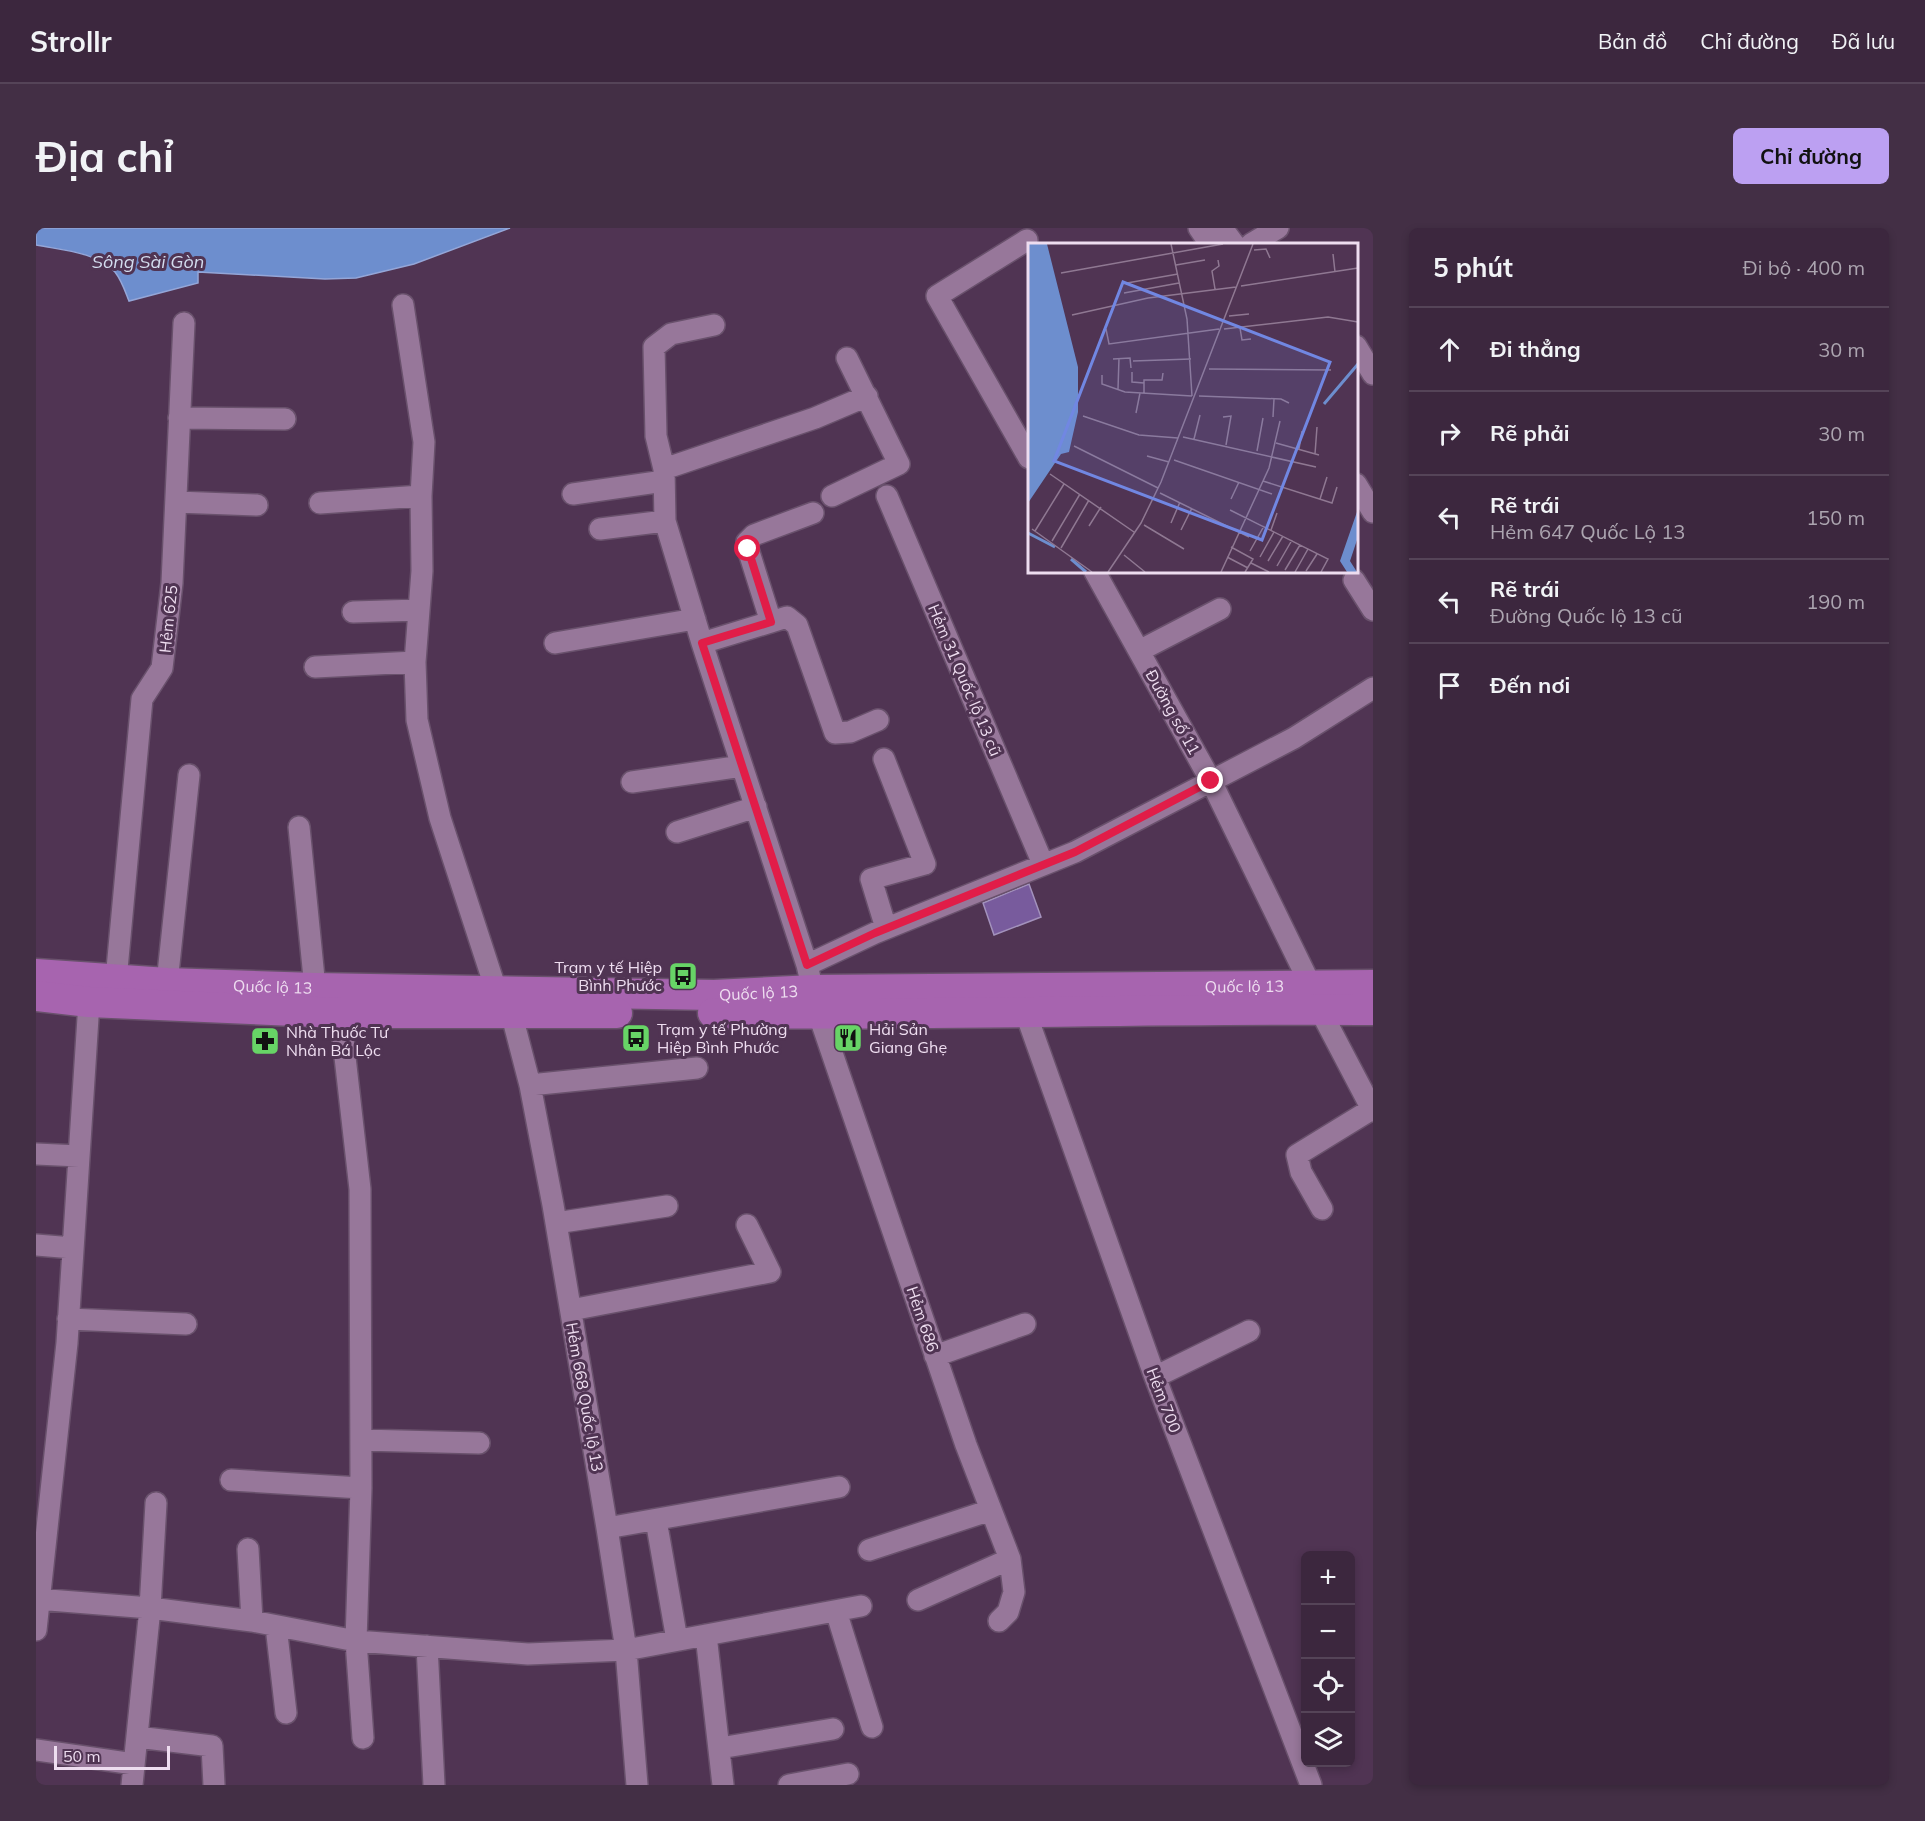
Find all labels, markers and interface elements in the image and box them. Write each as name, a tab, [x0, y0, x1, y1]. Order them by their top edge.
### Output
text: Strollr	[30, 24, 112, 59]
text: Bản đồ	[1598, 28, 1667, 54]
text: Chỉ đường	[1700, 28, 1799, 54]
text: Đã lưu	[1832, 28, 1895, 54]
button: Chỉ đường	[1733, 128, 1889, 184]
text: Địa chỉ	[36, 130, 174, 183]
inset map	[1028, 243, 1358, 573]
water label: Sông Sài Gòn	[92, 250, 204, 273]
text: 5 phút	[1433, 251, 1513, 284]
text: Đi bộ · 400 m	[1743, 255, 1865, 280]
icon: ahead	[1433, 333, 1466, 366]
text: Đi thẳng	[1490, 335, 1581, 363]
text: 30 m	[1818, 337, 1865, 362]
icon: right	[1433, 417, 1466, 450]
text: Rẽ phải	[1490, 419, 1570, 447]
text: 30 m	[1818, 421, 1865, 446]
text: Rẽ trái	[1490, 491, 1560, 519]
icon: left	[1433, 501, 1466, 534]
text: 150 m	[1806, 505, 1865, 530]
text: Hẻm 647 Quốc Lộ 13	[1490, 519, 1685, 544]
route start	[734, 535, 760, 561]
text: Rẽ trái	[1490, 575, 1560, 603]
street label: Hẻm 625	[155, 584, 181, 654]
icon: left	[1433, 585, 1466, 618]
text: 190 m	[1806, 589, 1865, 614]
street label: Hẻm 31 Quốc lộ 13 cũ	[924, 601, 1006, 759]
text: Đường Quốc lộ 13 cũ	[1490, 603, 1682, 628]
street label: Đường số 11	[1141, 666, 1205, 758]
icon: arrive	[1433, 669, 1466, 702]
text: Đến nơi	[1490, 671, 1570, 699]
route end	[1197, 767, 1223, 793]
place label: Trạm y tế Hiệp Bình Phước	[554, 957, 662, 995]
bus stop icon: Trạm y tế Hiệp Bình Phước	[667, 960, 699, 992]
street label: Quốc lộ 13	[233, 975, 313, 998]
street label: Quốc lộ 13	[1205, 976, 1284, 997]
street label: Quốc lộ 13	[718, 981, 799, 1005]
place label: Trạm y tế Phường Hiệp Bình Phước	[657, 1019, 787, 1057]
place label: Hải Sản Giang Ghẹ	[869, 1019, 947, 1057]
place label: Nhà Thuốc Tư Nhân Bá Lộc	[286, 1022, 389, 1060]
bus stop icon: Trạm y tế Phường Hiệp Bình Phước	[620, 1022, 652, 1054]
restaurant icon: Hải Sản Giang Ghẹ	[832, 1022, 864, 1054]
pharmacy icon: Nhà Thuốc Tư Nhân Bá Lộc	[249, 1025, 281, 1057]
street label: Hẻm 686	[902, 1284, 944, 1354]
street label: Hẻm 668 Quốc lộ 13	[562, 1321, 608, 1473]
street label: Hẻm 700	[1142, 1365, 1186, 1435]
map controls	[1301, 1551, 1355, 1767]
button: +	[1301, 1551, 1355, 1605]
button: −	[1301, 1605, 1355, 1659]
button: locate	[1301, 1659, 1355, 1713]
button: layers	[1301, 1713, 1355, 1767]
scale bar	[54, 1743, 170, 1770]
text: 50 m	[63, 1746, 100, 1766]

